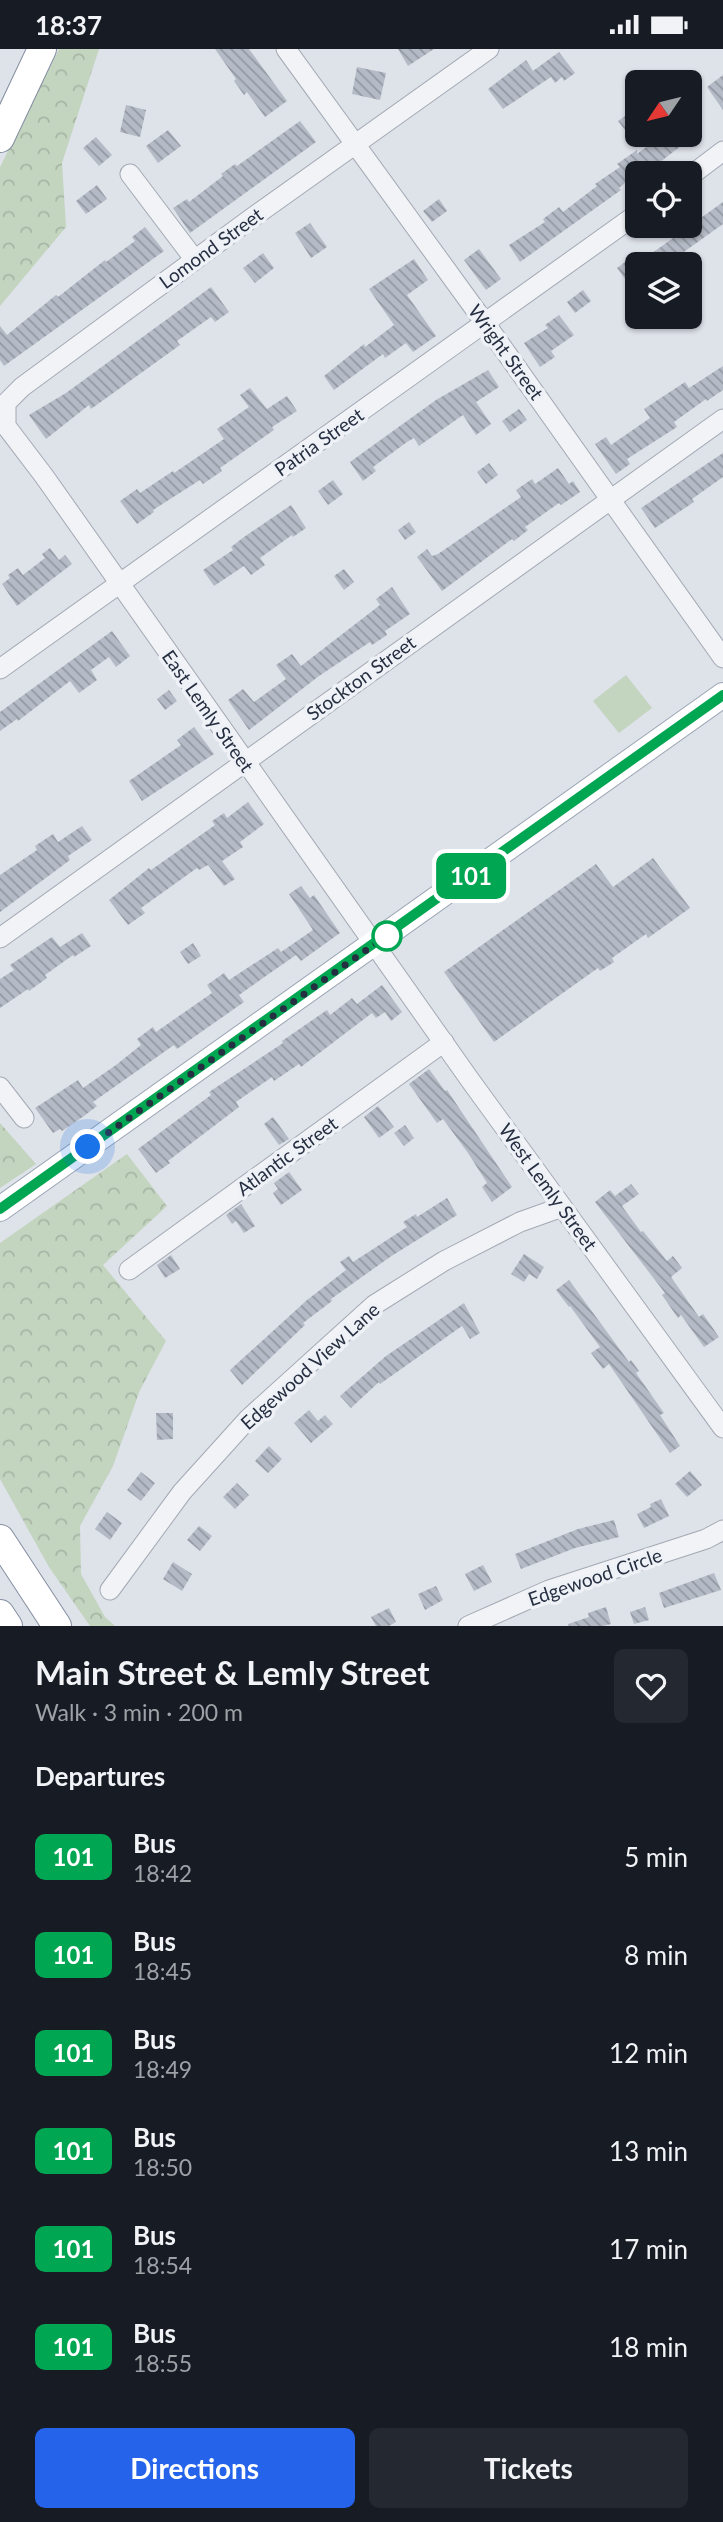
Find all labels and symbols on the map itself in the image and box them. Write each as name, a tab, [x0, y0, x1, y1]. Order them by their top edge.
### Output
north arrow	[625, 70, 702, 147]
street label: Lomond Street	[154, 202, 267, 293]
street label: Wright Street	[464, 299, 549, 404]
street label: Patria Street	[270, 403, 368, 481]
street label: Stockton Street	[302, 630, 420, 725]
street label: East Lemly Street	[158, 645, 259, 776]
line badge: 101	[431, 853, 511, 899]
unlabelled marker	[372, 921, 402, 951]
street label: Atlantic Street	[232, 1111, 342, 1200]
street label: West Lemly Street	[494, 1118, 602, 1255]
your location	[70, 1129, 105, 1164]
street label: Edgewood View Lane	[236, 1297, 384, 1434]
street label: Edgewood Circle	[525, 1543, 665, 1610]

